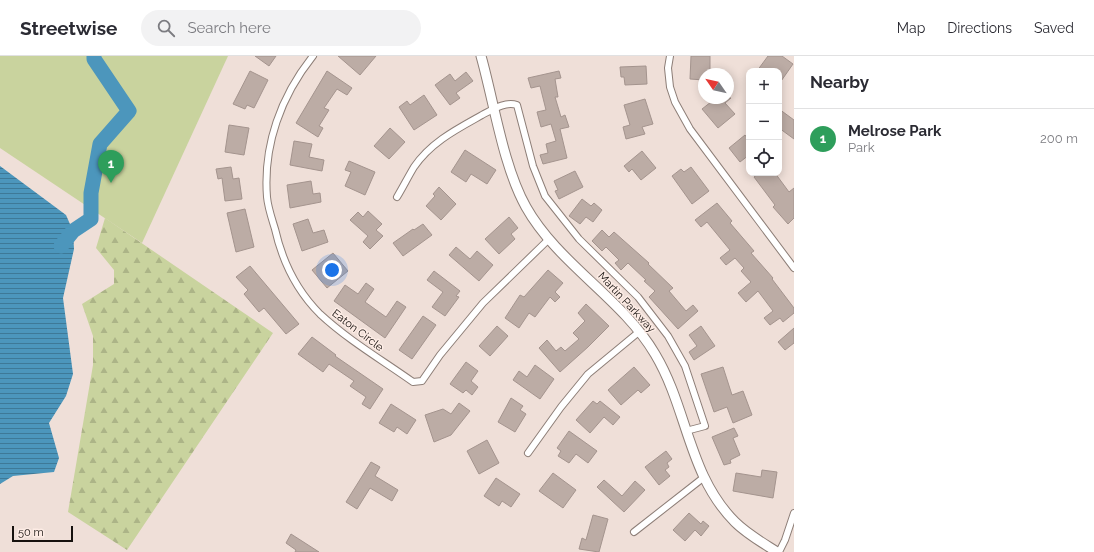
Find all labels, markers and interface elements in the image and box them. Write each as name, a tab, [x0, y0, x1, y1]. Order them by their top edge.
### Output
search box	[141, 10, 421, 46]
text: Streetwise	[20, 17, 117, 39]
icon: search	[155, 17, 177, 39]
text: Search here	[187, 19, 271, 37]
text: Map	[897, 20, 925, 36]
text: Directions	[947, 20, 1012, 36]
text: Saved	[1034, 20, 1074, 36]
north arrow	[698, 68, 734, 104]
map controls	[746, 68, 782, 176]
button: +	[746, 68, 782, 104]
text: Nearby	[810, 72, 869, 92]
button: −	[746, 104, 782, 140]
text: Melrose Park	[848, 122, 941, 140]
text: 1	[820, 131, 826, 146]
text: 200 m	[1040, 131, 1078, 146]
button: locate	[746, 140, 782, 176]
text: Park	[848, 140, 875, 155]
pin: 1	[98, 150, 124, 183]
your location	[322, 260, 342, 280]
street label: Martin Parkway	[595, 269, 658, 335]
street label: Eaton Circle	[329, 307, 386, 354]
scale bar	[12, 524, 73, 543]
text: 50 m	[18, 526, 44, 539]

